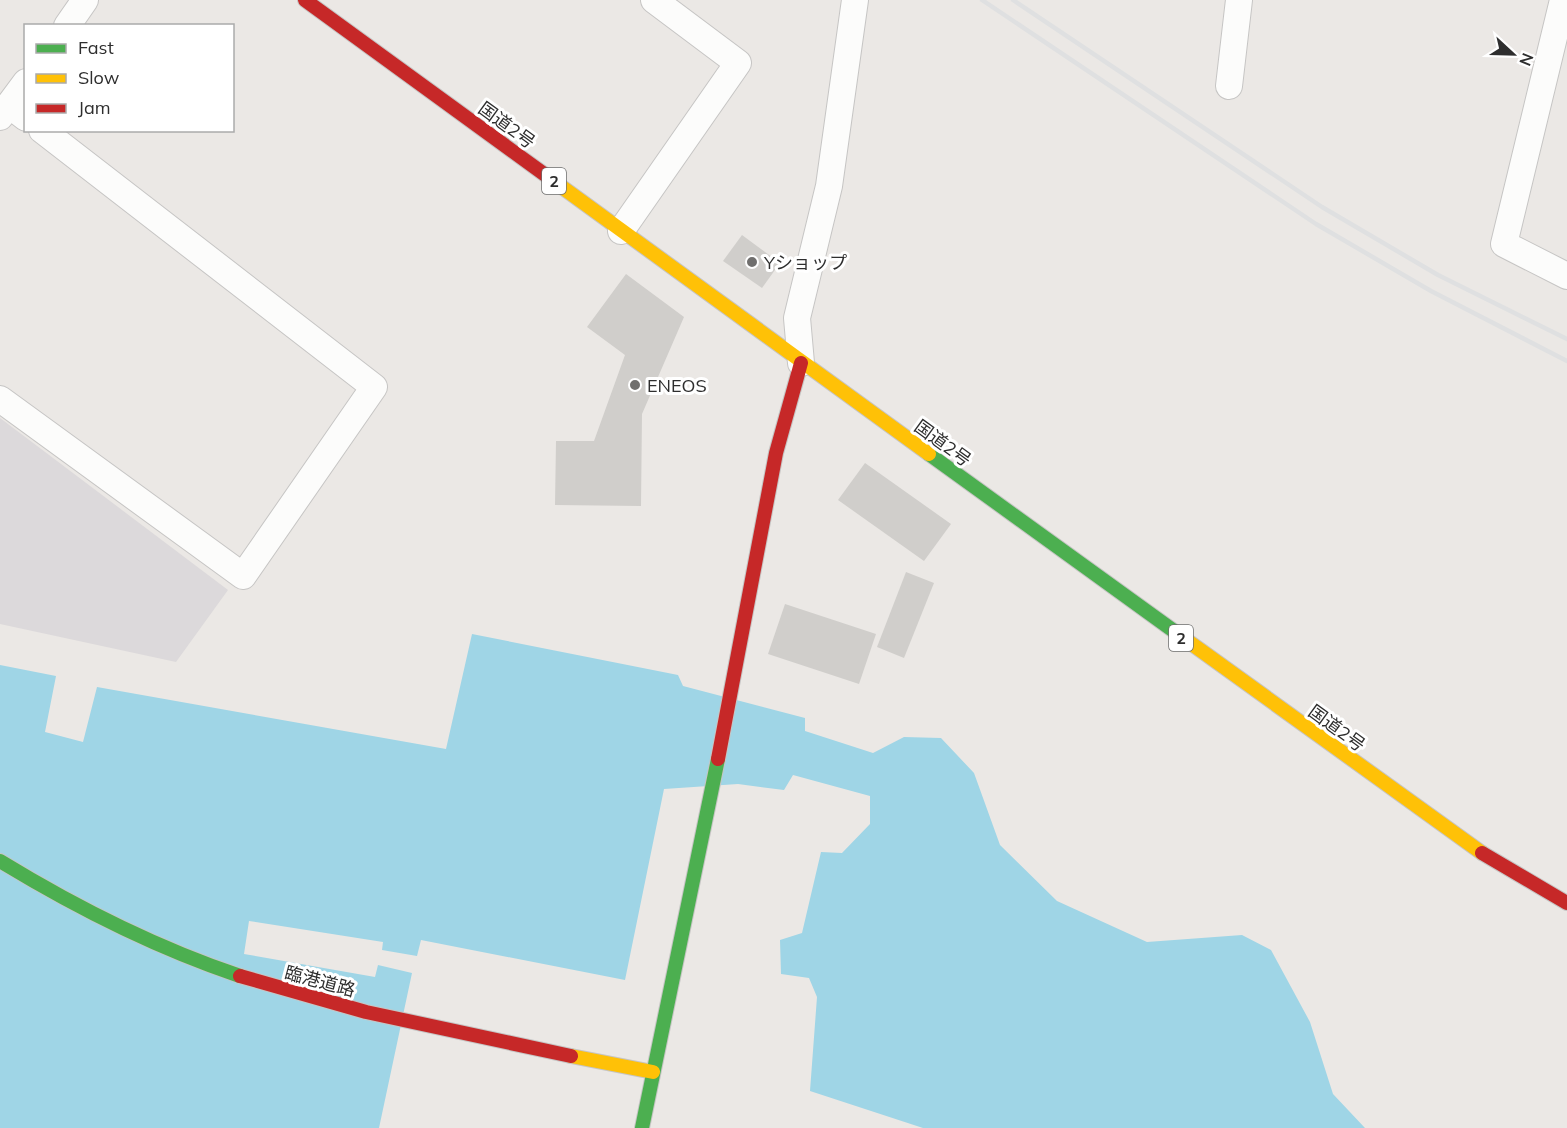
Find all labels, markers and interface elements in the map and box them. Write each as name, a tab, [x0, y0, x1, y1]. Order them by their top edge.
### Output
legend	[24, 24, 234, 132]
north arrow	[1483, 24, 1543, 84]
text: Fast	[78, 36, 114, 59]
text: N	[1515, 50, 1538, 69]
text: Slow	[78, 66, 120, 89]
text: Jam	[78, 96, 111, 119]
street label: 国道2号	[474, 97, 540, 153]
road number: 2	[542, 168, 566, 194]
place label: Yショップ	[763, 251, 847, 274]
marker: Yショップ	[745, 255, 759, 269]
place label: ENEOS	[647, 374, 707, 397]
marker: ENEOS	[628, 378, 642, 392]
street label: 国道2号	[910, 415, 976, 471]
road number: 2	[1169, 625, 1193, 651]
street label: 国道2号	[1304, 700, 1370, 756]
street label: 臨港道路	[282, 961, 358, 1001]

